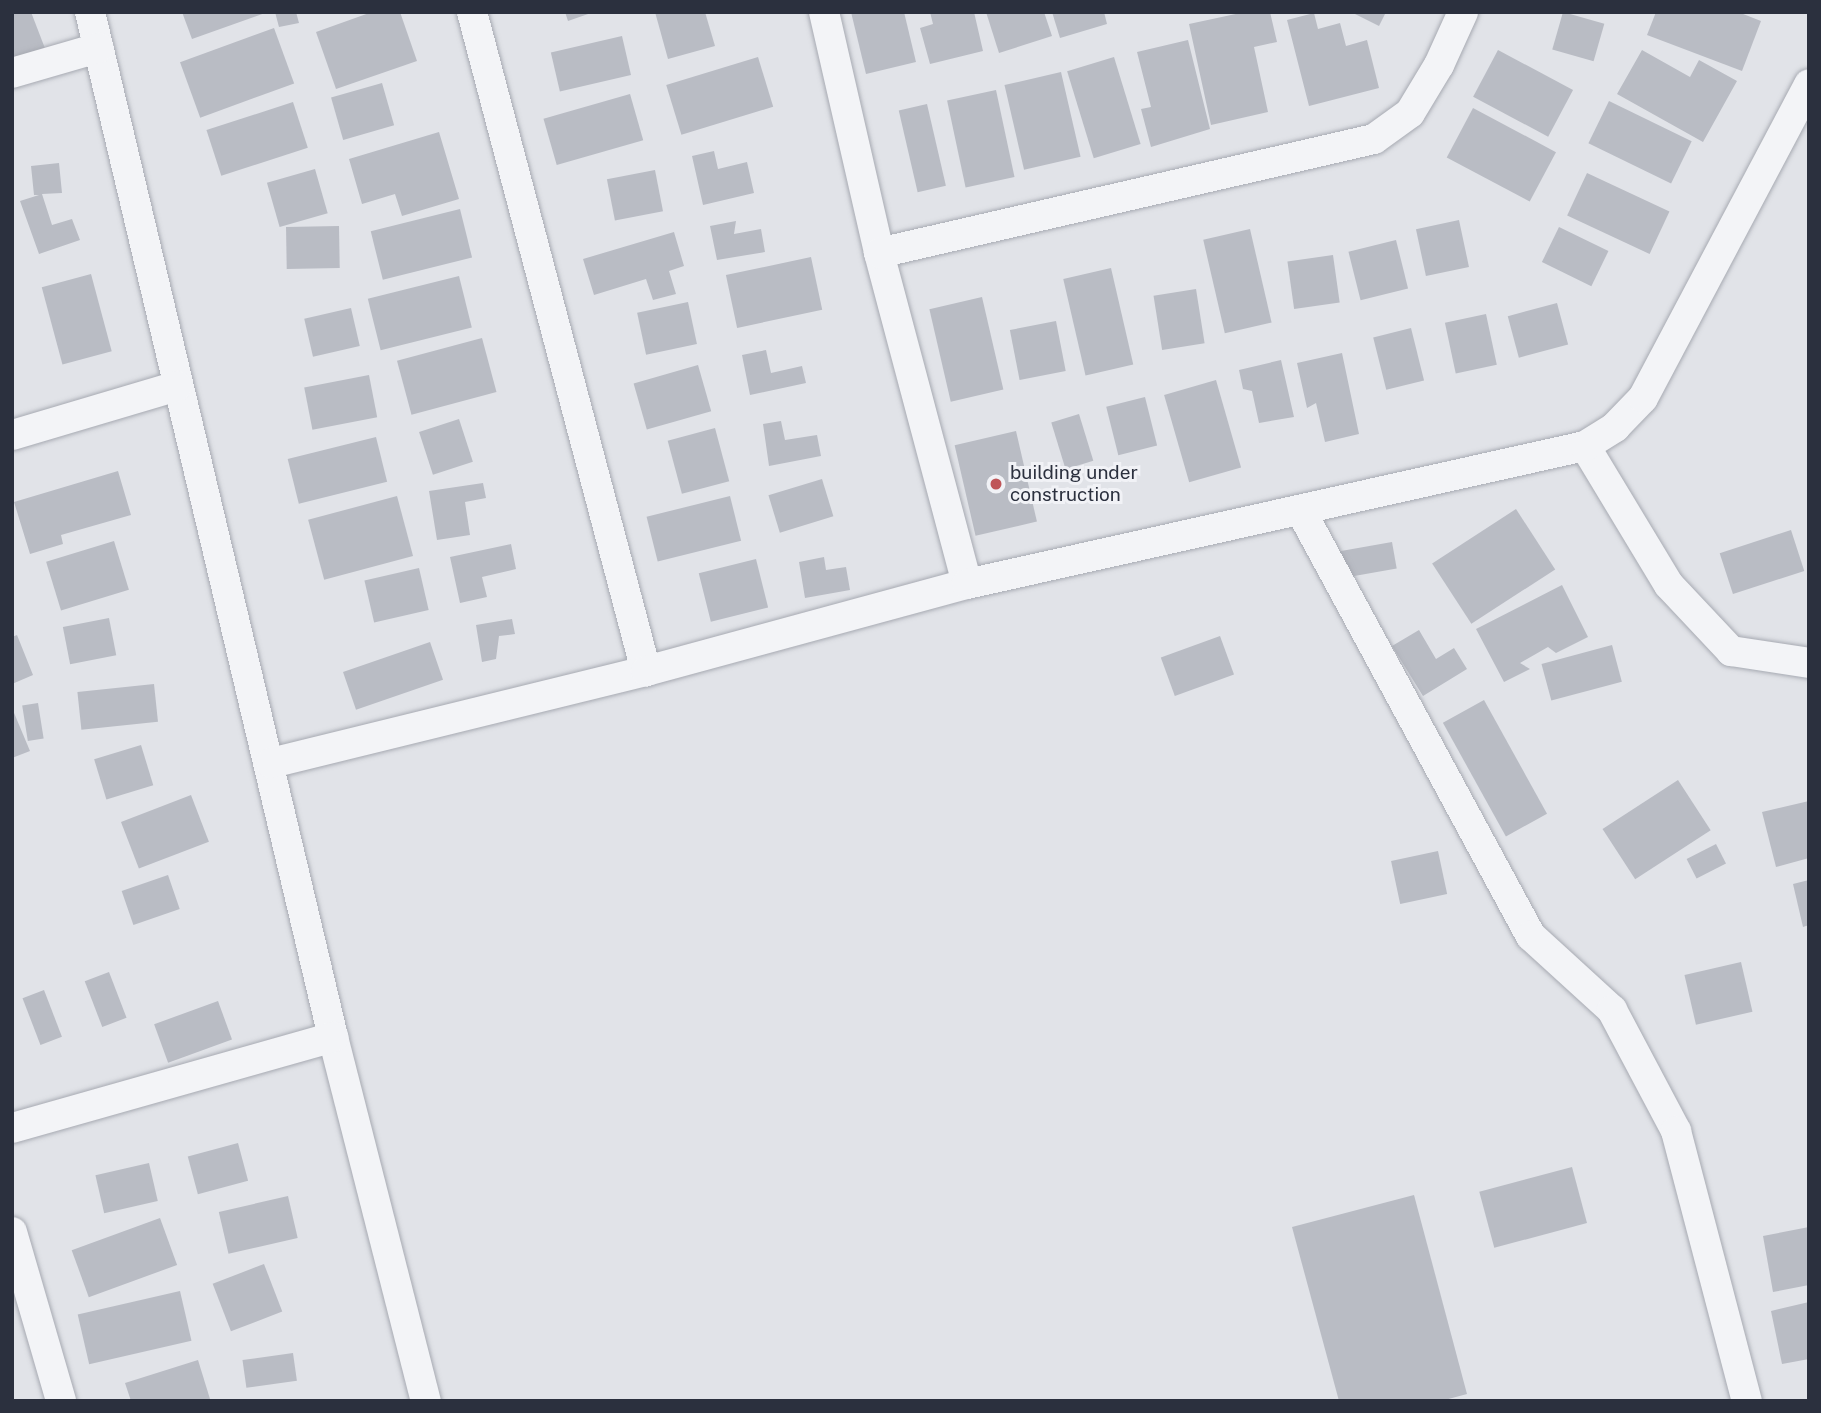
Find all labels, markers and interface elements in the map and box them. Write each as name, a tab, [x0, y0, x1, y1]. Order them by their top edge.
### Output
place label: building under construction	[1010, 462, 1138, 506]
marker: building under construction	[988, 476, 1004, 492]

